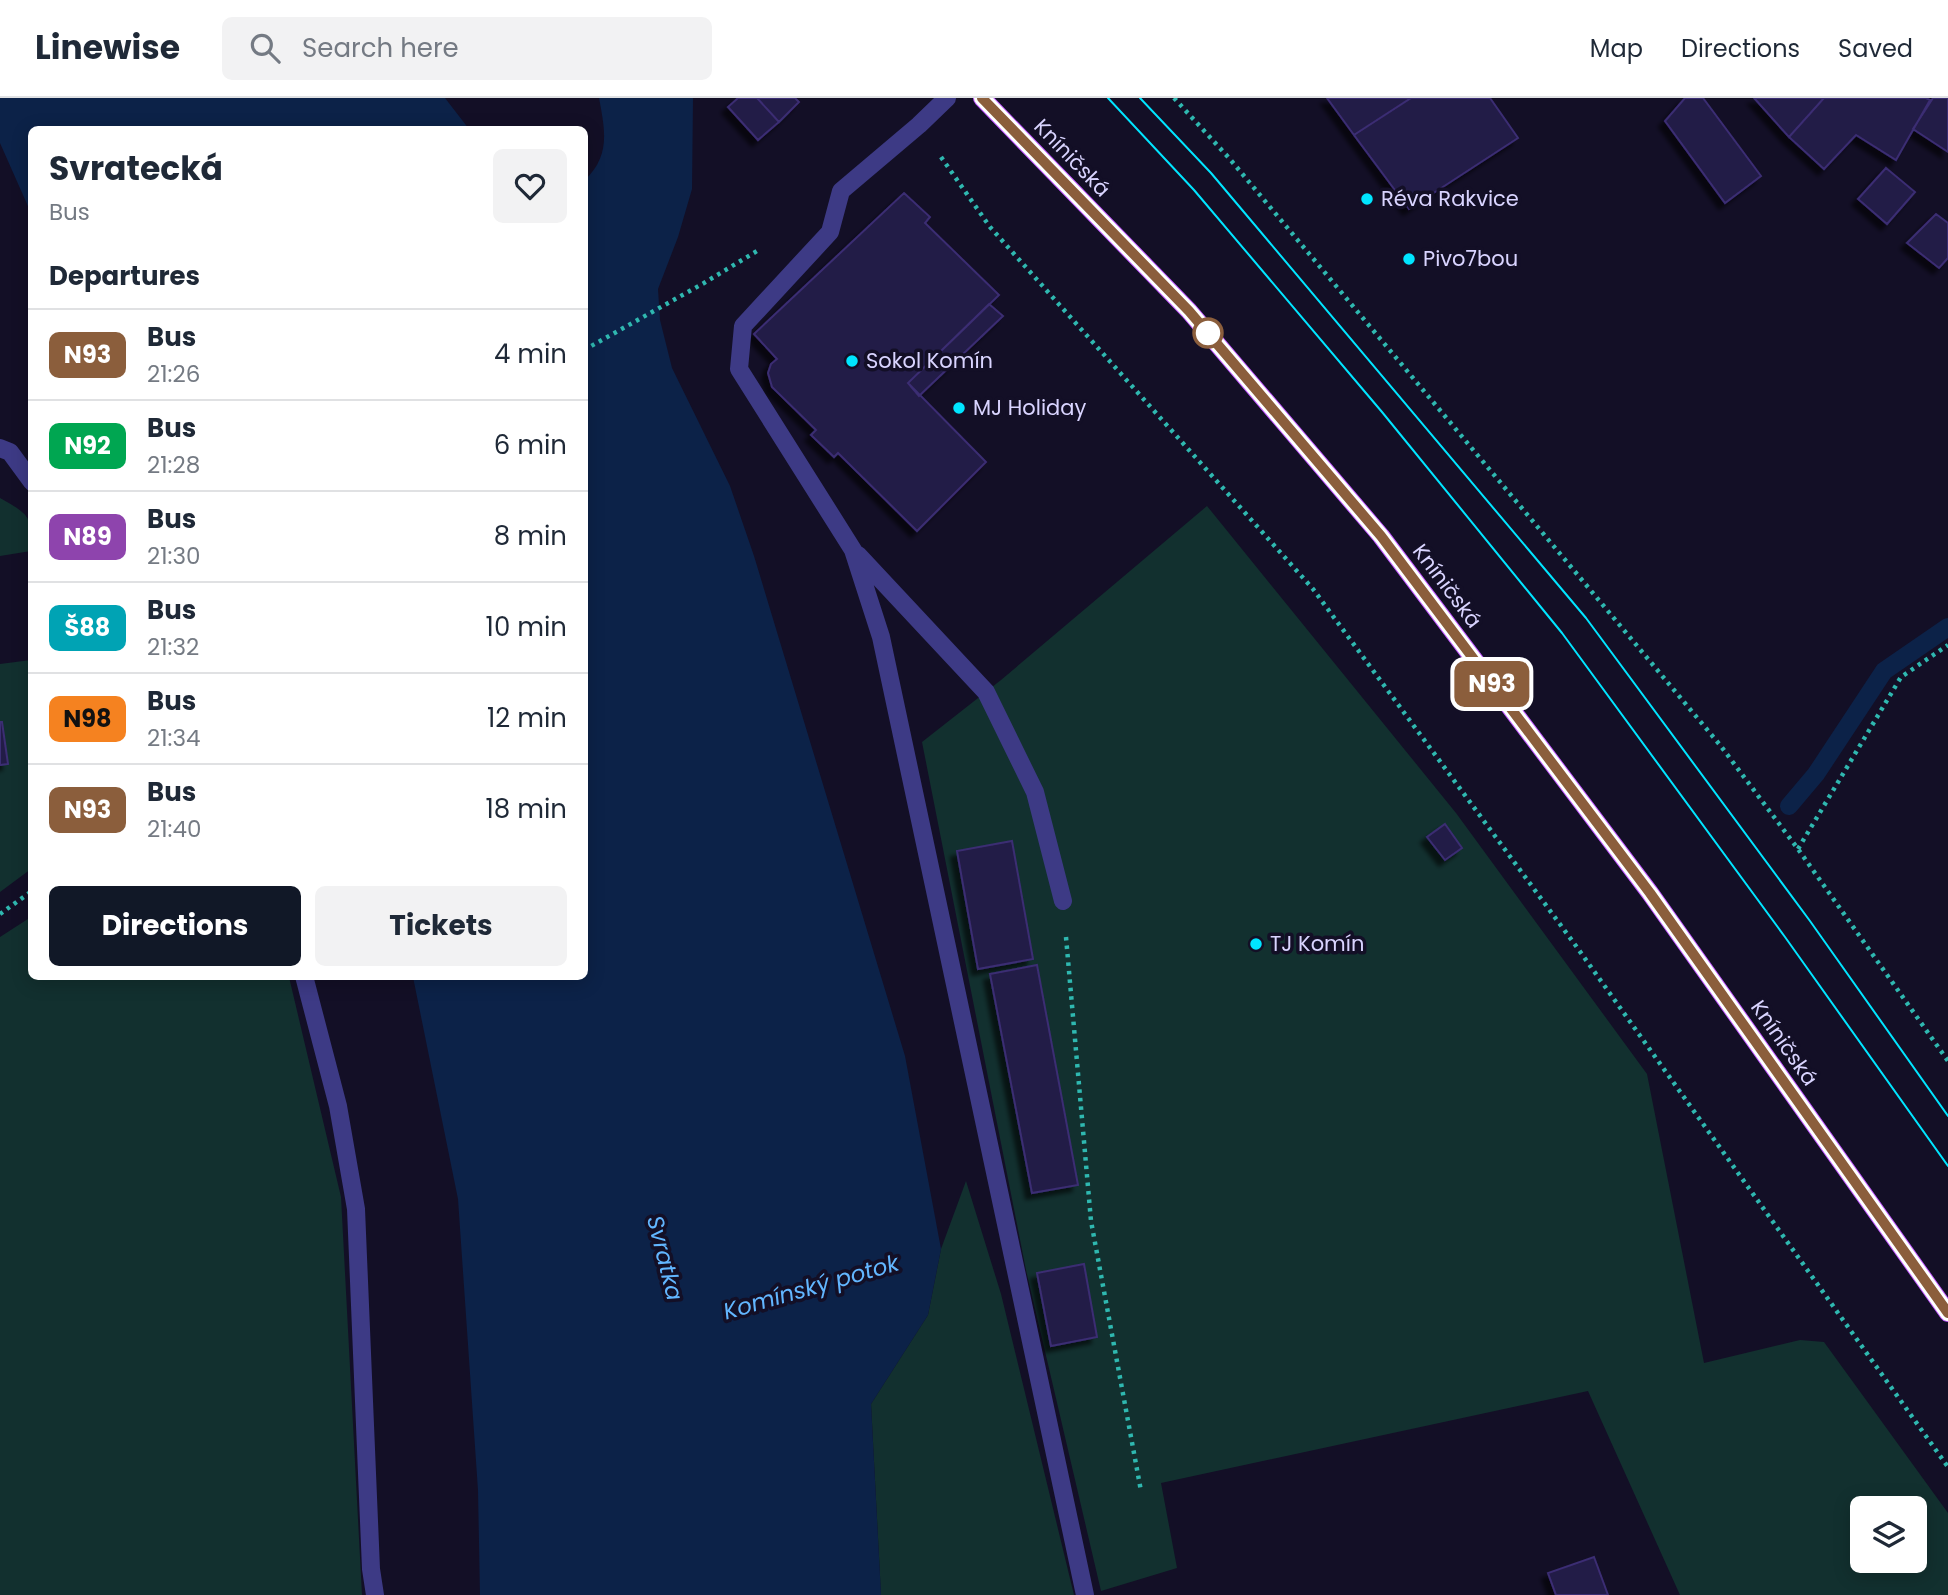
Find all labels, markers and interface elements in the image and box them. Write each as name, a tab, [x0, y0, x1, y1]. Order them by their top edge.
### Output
search box	[222, 17, 712, 80]
text: Linewise	[35, 24, 180, 71]
icon: search	[246, 29, 284, 67]
text: Search here	[302, 30, 459, 66]
text: Map	[1590, 32, 1643, 65]
text: Directions	[1681, 32, 1800, 65]
text: Saved	[1838, 32, 1913, 65]
street label: Kníničská	[1028, 112, 1117, 203]
text: Svratecká	[49, 145, 223, 192]
button: heart	[493, 149, 567, 223]
place label: Réva Rakvice	[1381, 184, 1519, 213]
marker: Réva Rakvice	[1359, 191, 1375, 207]
text: Bus	[49, 196, 90, 228]
place label: Pivo7bou	[1423, 244, 1518, 273]
marker: Pivo7bou	[1401, 251, 1417, 267]
text: Departures	[49, 258, 200, 294]
unlabelled marker	[1193, 318, 1223, 348]
text: Bus	[147, 319, 196, 355]
text: 4 min	[494, 336, 567, 372]
text: N93	[64, 338, 111, 371]
place label: Sokol Komín	[866, 346, 993, 375]
marker: Sokol Komín	[844, 353, 860, 369]
text: 21:26	[147, 358, 200, 390]
place label: MJ Holiday	[973, 393, 1087, 422]
marker: MJ Holiday	[951, 400, 967, 416]
text: Bus	[147, 410, 196, 446]
text: 6 min	[494, 427, 567, 463]
text: N92	[64, 429, 111, 462]
text: 21:28	[147, 449, 200, 481]
text: Bus	[147, 501, 196, 537]
text: 8 min	[494, 518, 567, 554]
text: N89	[63, 520, 112, 553]
street label: Kníničská	[1406, 538, 1489, 634]
text: 21:30	[147, 540, 200, 572]
text: Bus	[147, 592, 196, 628]
text: 10 min	[486, 609, 567, 645]
text: Š88	[65, 611, 110, 644]
text: 21:32	[147, 631, 199, 663]
line badge: N93	[1452, 661, 1532, 707]
text: N93	[1468, 667, 1516, 700]
text: Bus	[147, 683, 196, 719]
text: 12 min	[487, 700, 567, 736]
text: N98	[63, 702, 112, 735]
text: 21:34	[147, 722, 201, 754]
text: Bus	[147, 774, 196, 810]
text: 18 min	[486, 791, 567, 827]
text: N93	[64, 793, 111, 826]
text: 21:40	[147, 813, 201, 845]
button: Directions	[49, 886, 301, 966]
button: Tickets	[315, 886, 567, 966]
place label: TJ Komín	[1270, 929, 1364, 958]
marker: TJ Komín	[1248, 936, 1264, 952]
street label: Kníničská	[1744, 994, 1825, 1091]
water label: Svratka	[639, 1212, 691, 1304]
water label: Komínský potok	[719, 1246, 904, 1327]
map controls	[1850, 1496, 1927, 1573]
button: layers	[1850, 1496, 1927, 1573]

